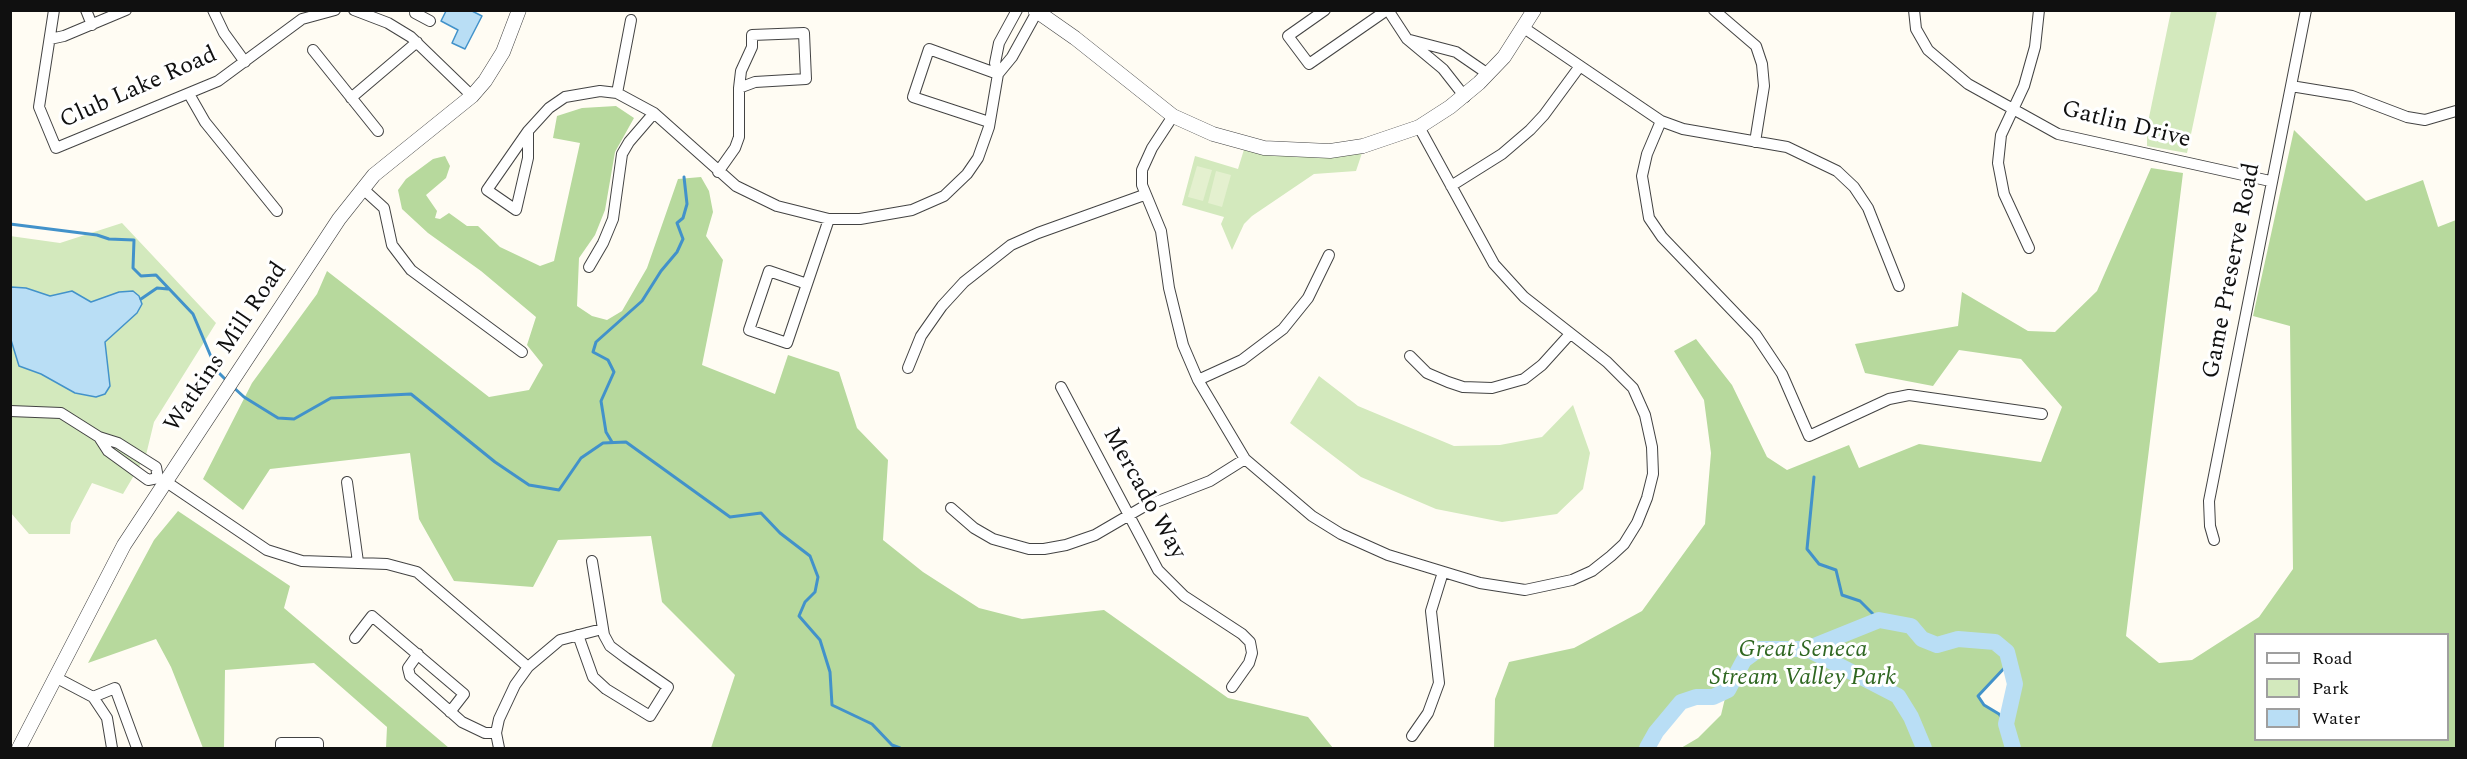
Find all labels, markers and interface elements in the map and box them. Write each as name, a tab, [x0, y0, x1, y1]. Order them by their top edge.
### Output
street label: Club Lake Road	[56, 42, 222, 136]
street label: Gatlin Drive	[2058, 96, 2194, 156]
street label: Game Preserve Road	[2198, 161, 2268, 381]
street label: Watkins Mill Road	[159, 258, 295, 438]
street label: Mercado Way	[1095, 423, 1191, 565]
legend	[2254, 633, 2449, 741]
park label: Great Seneca Stream Valley Park	[1710, 637, 1896, 693]
text: Road	[2312, 645, 2353, 672]
text: Park	[2312, 675, 2349, 702]
text: Water	[2312, 705, 2360, 732]

